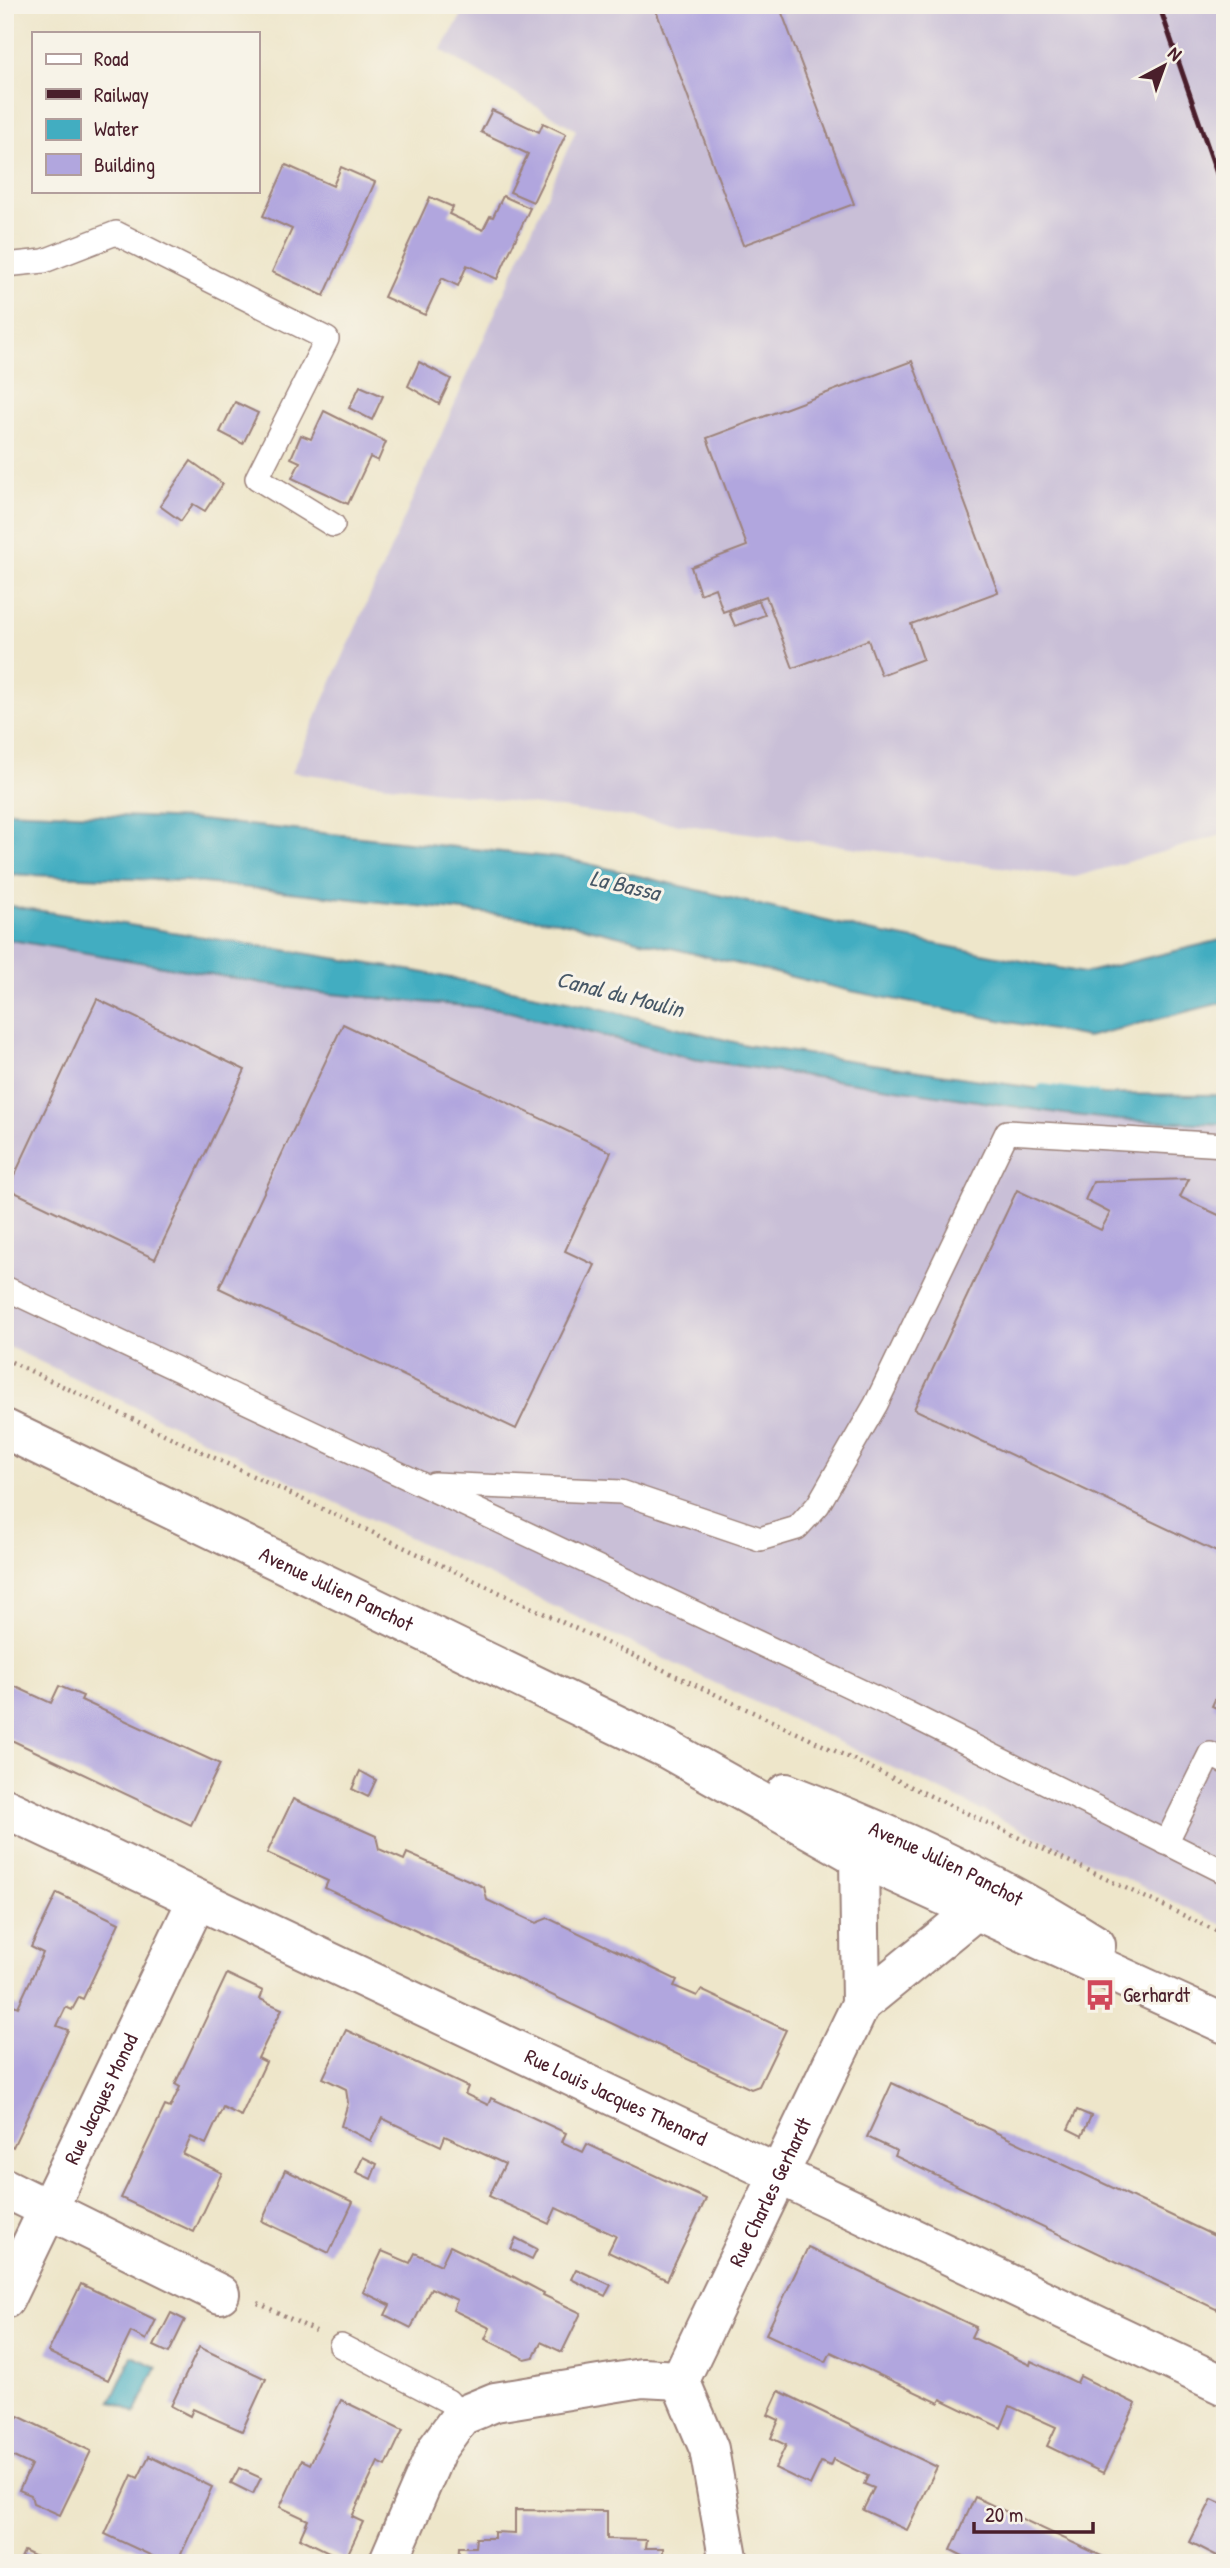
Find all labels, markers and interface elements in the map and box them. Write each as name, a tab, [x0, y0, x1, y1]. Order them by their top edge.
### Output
legend	[32, 32, 259, 192]
north arrow	[1128, 32, 1198, 102]
text: N	[1163, 40, 1187, 66]
text: Road	[94, 44, 128, 73]
text: Railway	[94, 80, 149, 109]
text: Water	[94, 114, 139, 143]
text: Building	[94, 150, 155, 179]
water label: La Bassa	[587, 862, 665, 908]
water label: Canal du Moulin	[553, 963, 688, 1025]
street label: Avenue Julien Panchot	[255, 1539, 419, 1639]
street label: Avenue Julien Panchot	[865, 1813, 1029, 1913]
bus stop icon: Gerhardt	[1083, 1978, 1117, 2012]
place label: Gerhardt	[1123, 1980, 1191, 2009]
street label: Rue Jacques Monod	[57, 2029, 145, 2169]
street label: Rue Louis Jacques Thenard	[520, 2041, 712, 2153]
street label: Rue Charles Gerhardt	[722, 2112, 818, 2271]
scale bar	[974, 2491, 1094, 2535]
text: 20 m	[985, 2500, 1023, 2529]

